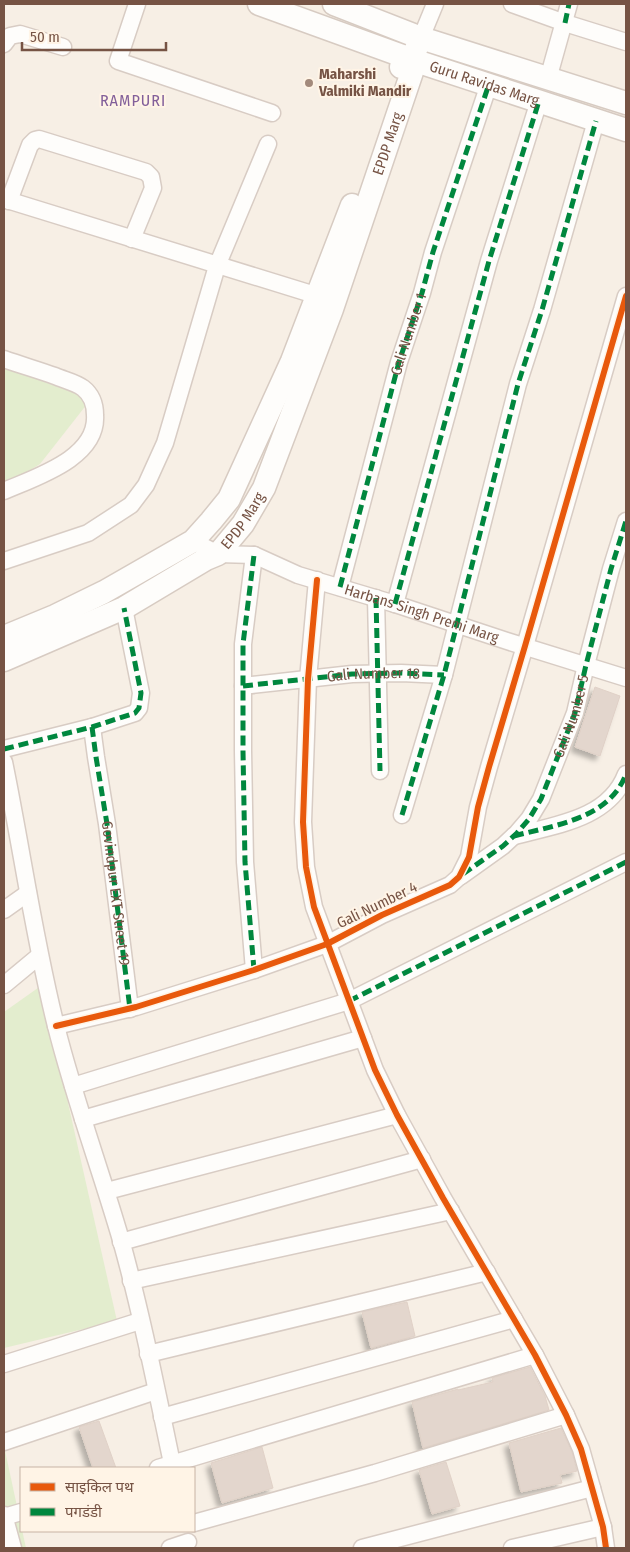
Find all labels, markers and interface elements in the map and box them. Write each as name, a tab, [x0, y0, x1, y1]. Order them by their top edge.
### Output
scale bar	[22, 20, 166, 52]
text: 50 m	[30, 28, 60, 46]
street label: Guru Ravidas Marg	[427, 57, 541, 110]
place label: Maharshi Valmiki Mandir	[318, 65, 412, 100]
marker: Maharshi Valmiki Mandir	[303, 77, 315, 89]
district label: RAMPURI	[100, 91, 166, 110]
street label: EPDP Marg	[369, 110, 407, 177]
street label: Gali Number 1	[387, 291, 430, 377]
street label: EPDP Marg	[217, 489, 269, 553]
street label: Harbans Singh Premi Marg	[342, 580, 501, 647]
street label: Gali Number 18	[326, 664, 420, 686]
street label: Gali Number 5	[549, 673, 593, 760]
street label: Govindpur EXT Street 19	[98, 820, 134, 967]
street label: Gali Number 4	[334, 878, 420, 932]
legend	[20, 1467, 195, 1532]
text: साइकिल पथ	[65, 1478, 134, 1496]
text: पगडंडी	[65, 1503, 103, 1521]

